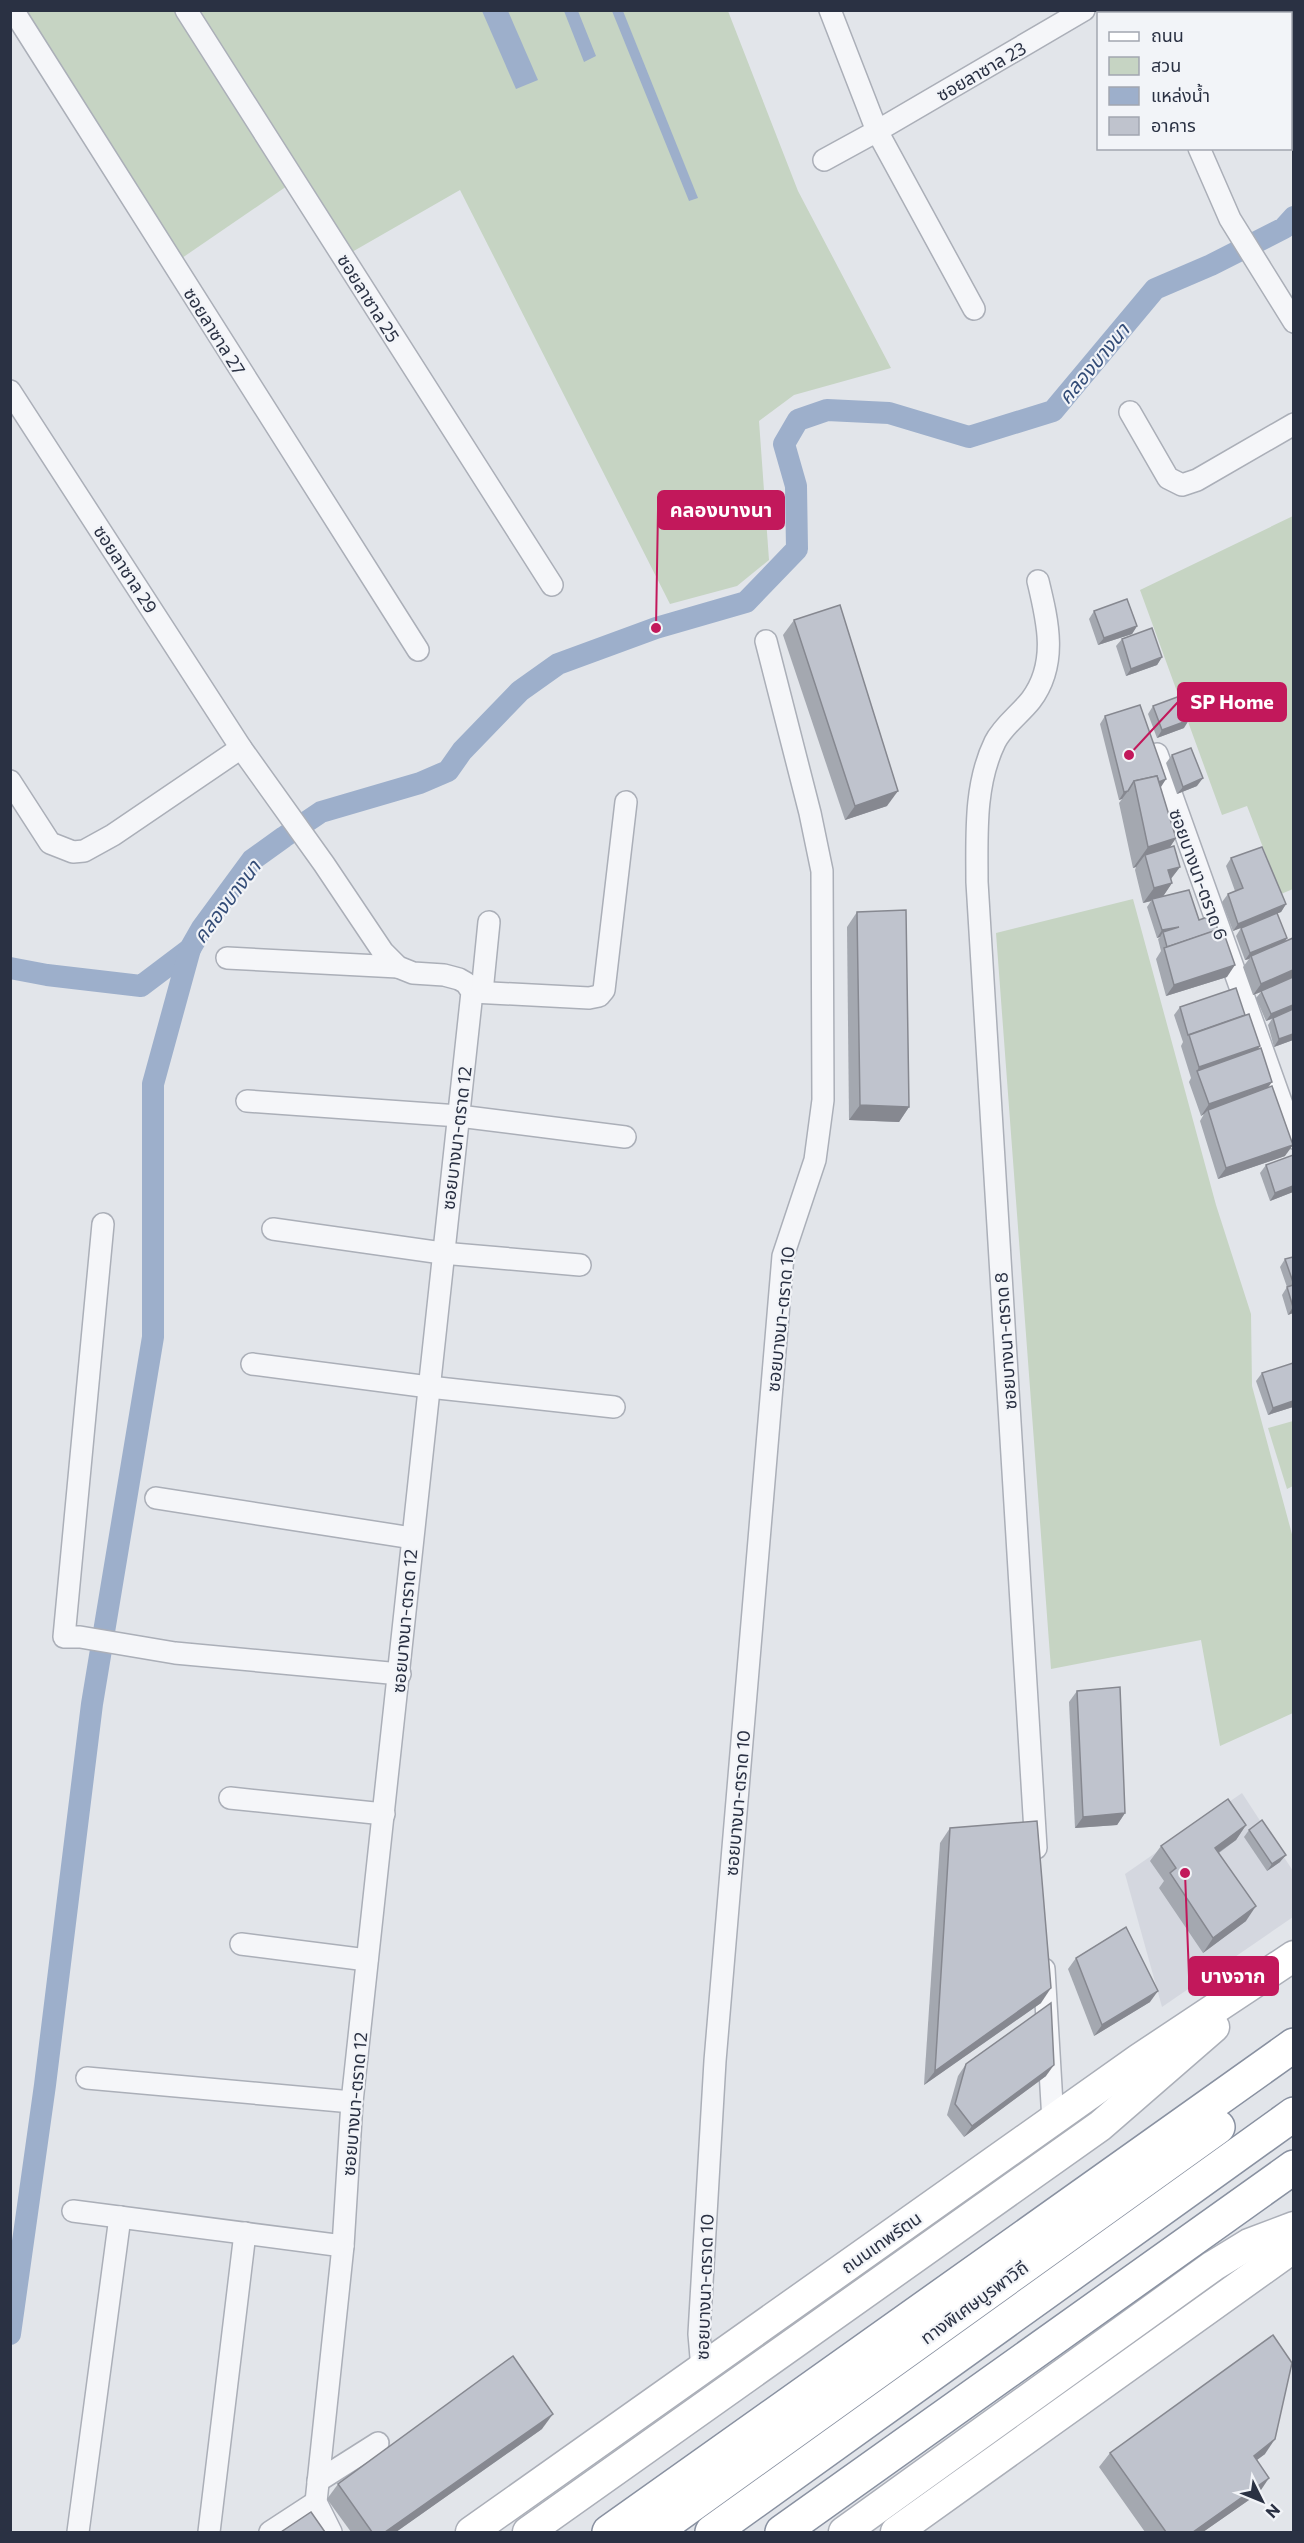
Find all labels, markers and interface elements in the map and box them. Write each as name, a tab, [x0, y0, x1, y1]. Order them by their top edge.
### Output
legend	[1097, 12, 1292, 150]
text: ถนน	[1151, 24, 1184, 46]
street label: ซอยลาซาล 23	[932, 36, 1030, 106]
text: สวน	[1151, 54, 1181, 76]
text: แหล่งน้ำ	[1151, 83, 1210, 106]
text: อาคาร	[1151, 114, 1196, 136]
street label: ซอยลาซาล 25	[333, 250, 405, 346]
street label: ซอยลาซาล 27	[179, 283, 251, 379]
water label: คลองบางนา	[1053, 317, 1134, 408]
callout: คลองบางนา	[658, 491, 784, 529]
text: คลองบางนา	[670, 497, 772, 521]
street label: ซอยลาซาล 29	[89, 521, 163, 617]
callout: SP Home	[1178, 683, 1286, 721]
text: SP Home	[1190, 689, 1274, 713]
street label: ซอยบางนา-ตราด 6	[1165, 805, 1233, 943]
water label: คลองบางนา	[187, 854, 265, 947]
street label: ซอยบางนา-ตราด 12	[436, 1065, 476, 1211]
street label: ซอยบางนา-ตราด 10	[761, 1245, 799, 1393]
street label: ซอยบางนา-ตราด 8	[989, 1271, 1021, 1411]
street label: ซอยบางนา-ตราด 12	[387, 1548, 421, 1694]
street label: ซอยบางนา-ตราด 10	[720, 1729, 754, 1877]
callout: บางจาก	[1189, 1957, 1278, 1995]
text: บางจาก	[1200, 1963, 1266, 1987]
street label: ซอยบางนา-ตราด 12	[337, 2031, 371, 2177]
street label: ถนนเทพรัตน	[837, 2206, 925, 2278]
street label: ซอยบางนา-ตราด 10	[690, 2213, 718, 2361]
street label: ทางพิเศษบูรพาวิถี	[916, 2256, 1033, 2350]
north arrow	[1232, 2471, 1292, 2531]
text: N	[1262, 2501, 1284, 2522]

